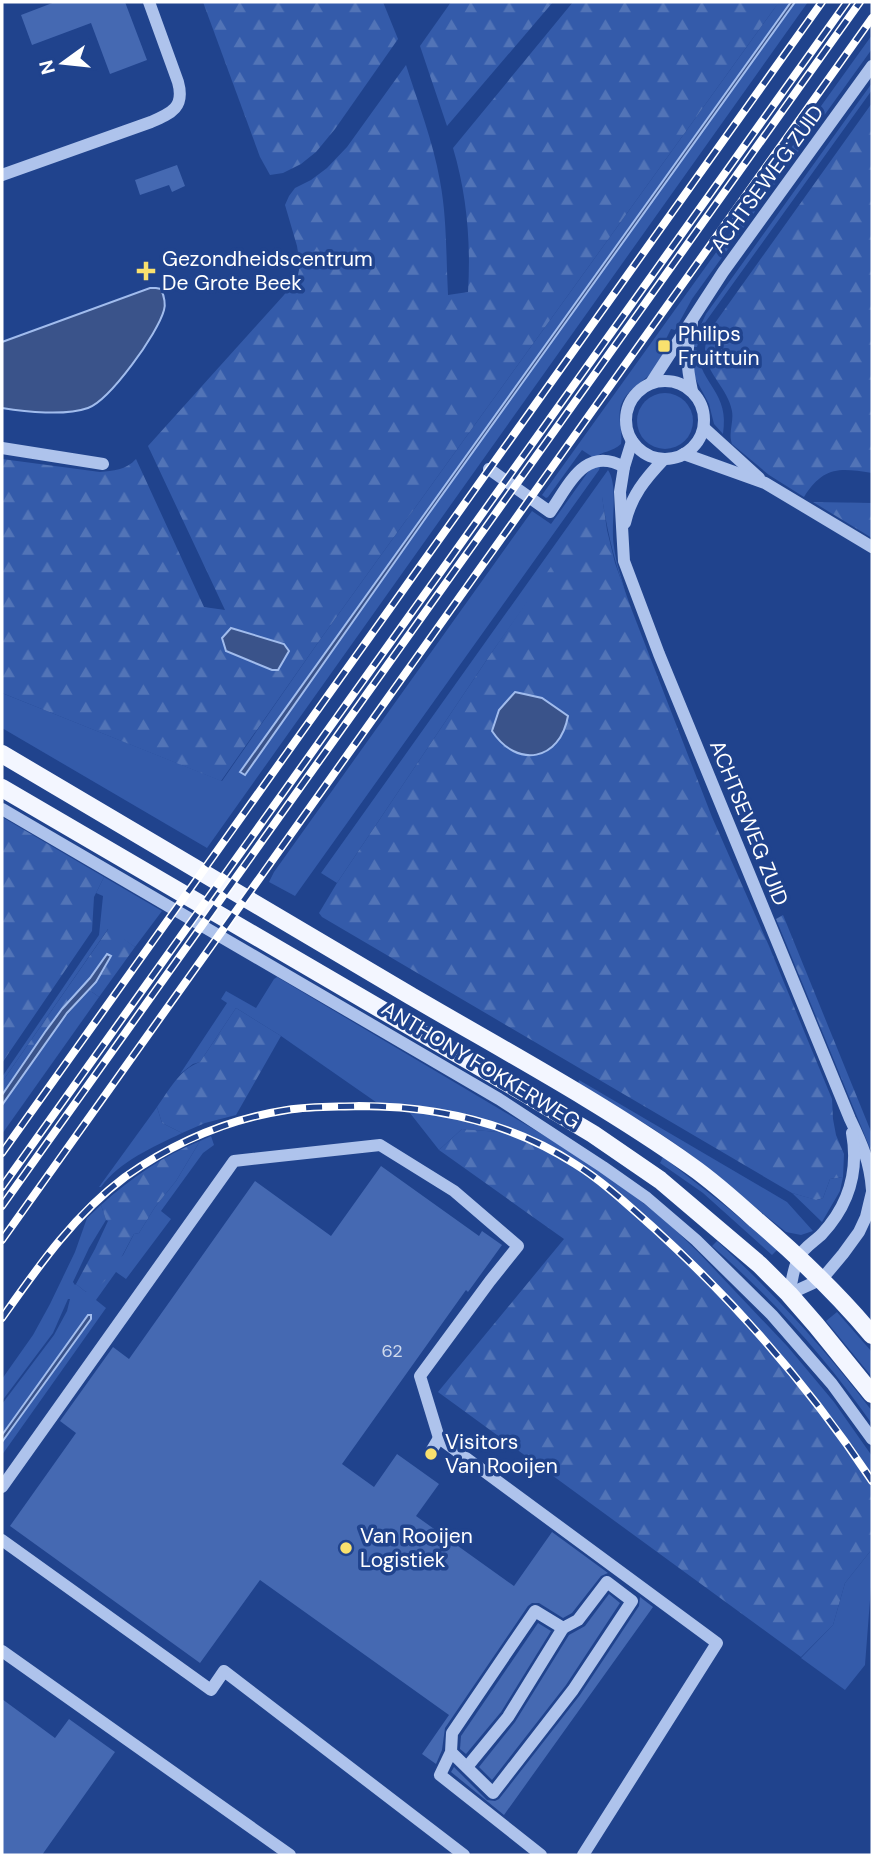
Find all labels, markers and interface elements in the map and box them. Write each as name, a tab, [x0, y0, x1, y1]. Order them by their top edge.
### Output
north arrow	[28, 28, 98, 98]
text: N	[33, 57, 61, 77]
street label: ACHTSEWEG ZUID	[704, 100, 830, 258]
place label: Gezondheidscentrum De Grote Beek	[162, 245, 373, 297]
marker: Gezondheidscentrum De Grote Beek	[136, 261, 156, 281]
place label: Philips Fruittuin	[678, 320, 760, 372]
marker: Philips Fruittuin	[656, 338, 672, 354]
street label: ACHTSEWEG ZUID	[703, 736, 795, 910]
street label: ANTHONY FOKKERWEG	[376, 994, 586, 1136]
house number: 62	[381, 1339, 403, 1363]
place label: Visitors Van Rooijen	[445, 1428, 558, 1480]
marker: Visitors Van Rooijen	[423, 1446, 439, 1462]
place label: Van Rooijen Logistiek	[360, 1522, 473, 1574]
marker: Van Rooijen Logistiek	[338, 1540, 354, 1556]

